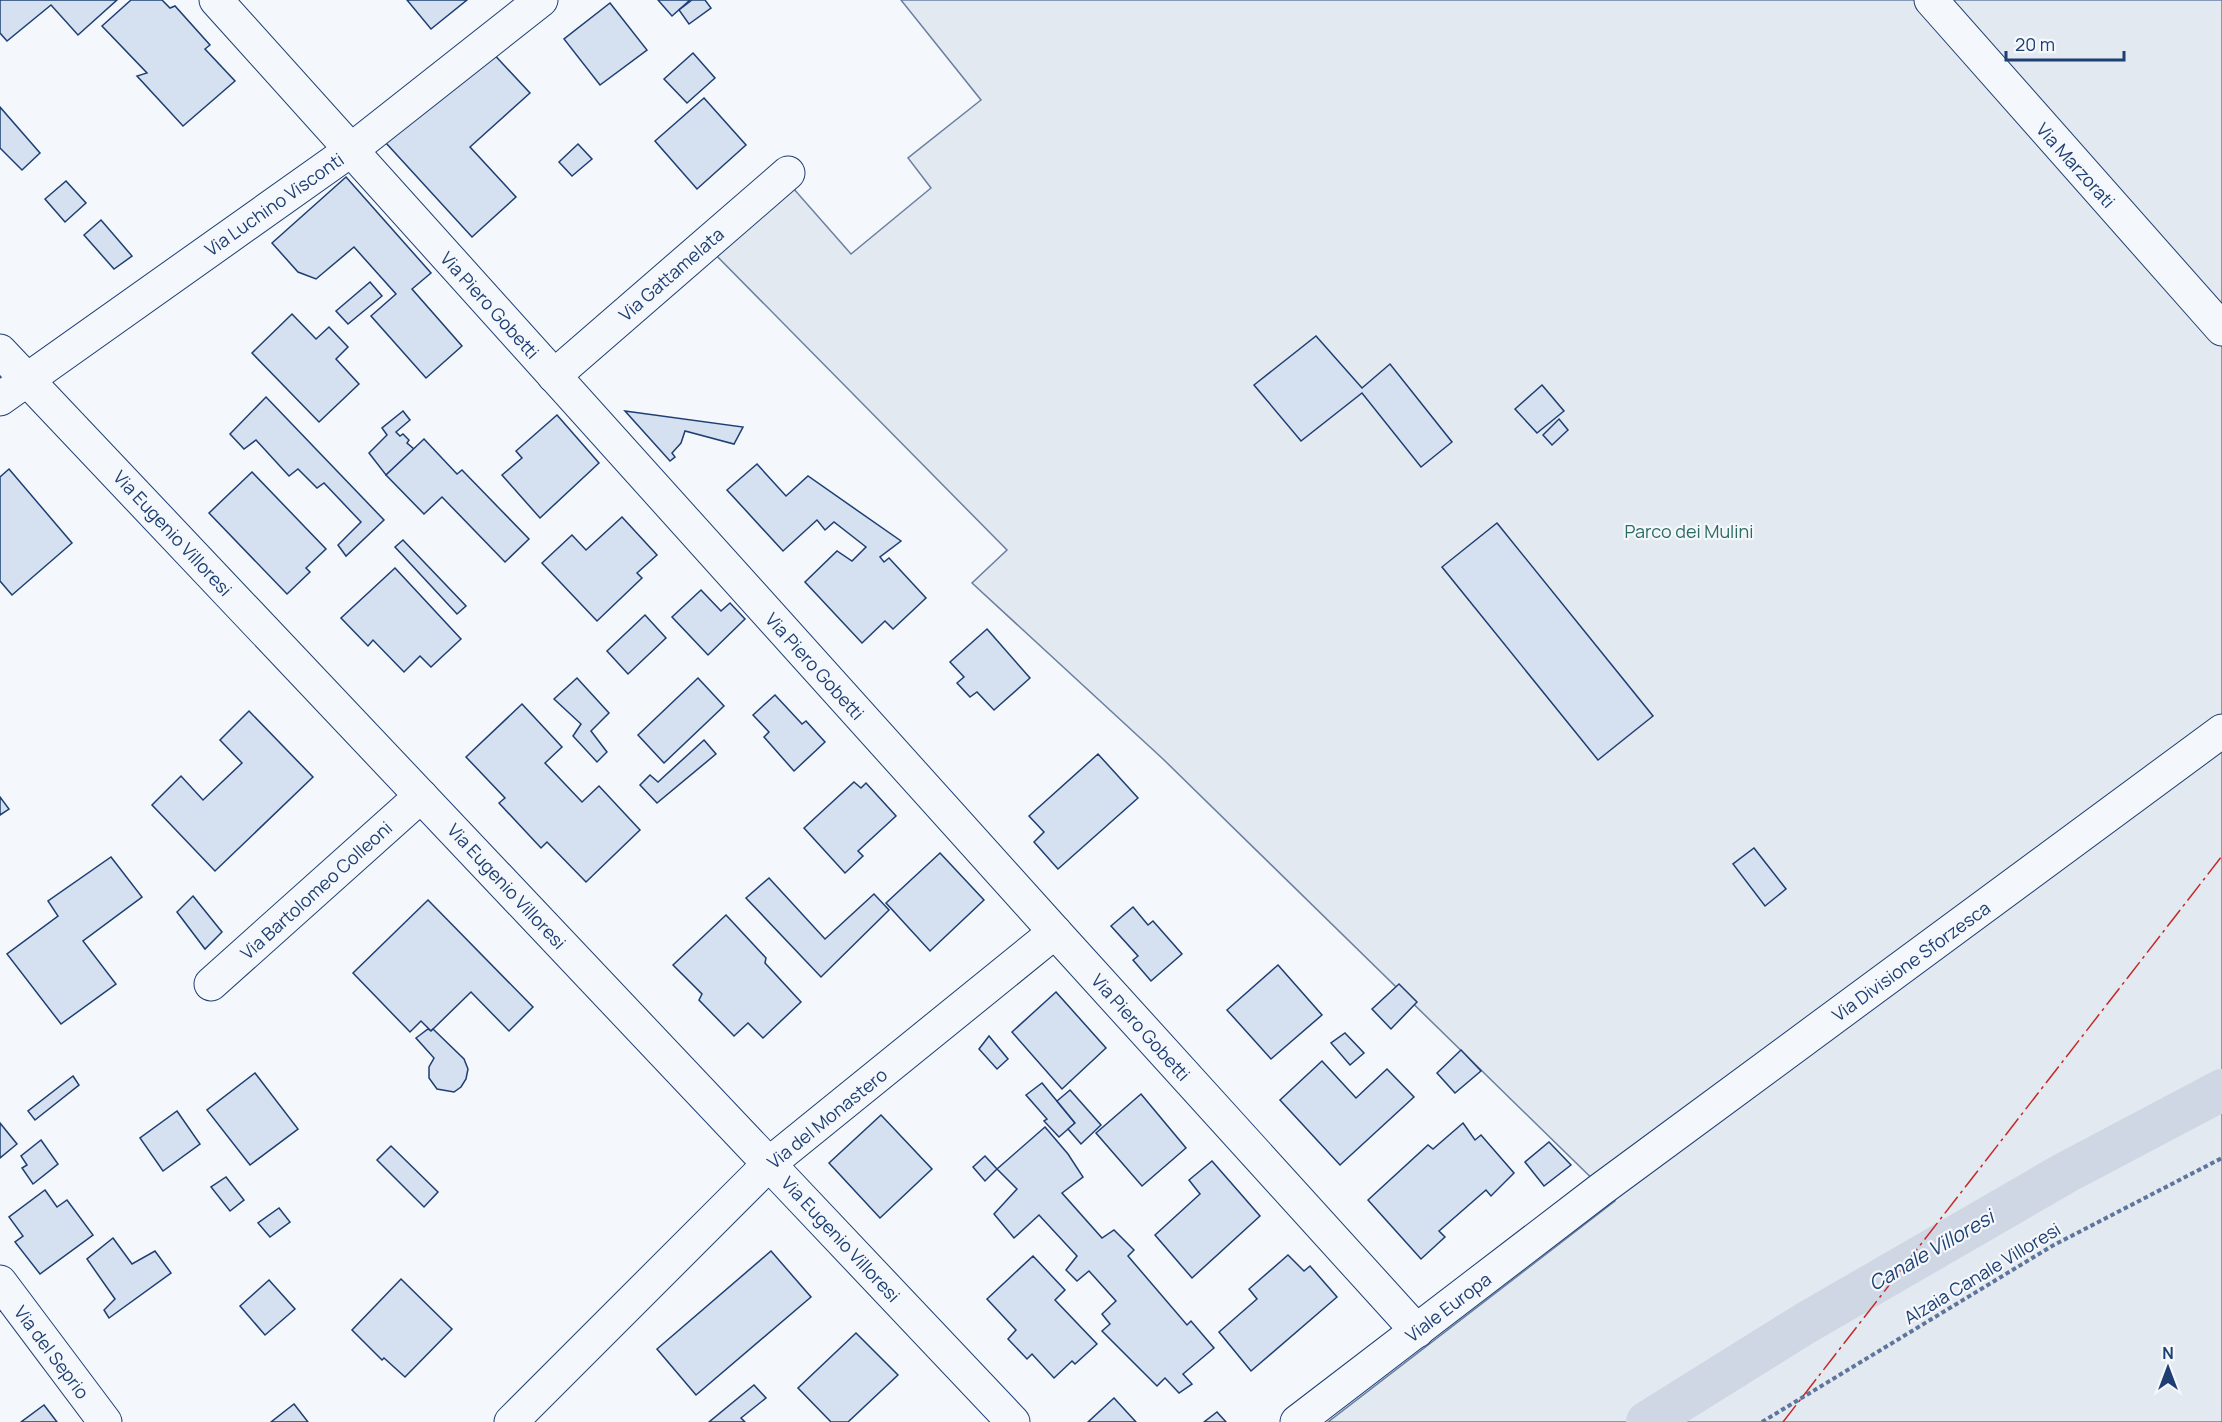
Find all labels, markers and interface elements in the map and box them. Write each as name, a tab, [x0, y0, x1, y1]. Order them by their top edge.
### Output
scale bar	[2006, 24, 2124, 62]
text: 20 m	[2015, 32, 2055, 56]
street label: Via Marzorati	[2031, 117, 2121, 213]
street label: Via Luchino Visconti	[200, 147, 348, 261]
street label: Via Gattamelata	[614, 222, 728, 326]
street label: Via Piero Gobetti	[435, 246, 545, 364]
street label: Via Eugenio Villoresi	[108, 465, 238, 601]
park label: Parco dei Mulini	[1625, 519, 1753, 543]
street label: Via Piero Gobetti	[760, 607, 870, 725]
street label: Via Bartolomeo Colleoni	[235, 815, 397, 965]
street label: Via Eugenio Villoresi	[442, 818, 572, 954]
street label: Via Divisione Sforzesca	[1827, 895, 1995, 1027]
street label: Via Piero Gobetti	[1086, 968, 1196, 1086]
street label: Via del Monastero	[762, 1062, 892, 1174]
street label: Via Eugenio Villoresi	[776, 1171, 906, 1307]
water label: Canale Villoresi	[1864, 1202, 2000, 1297]
street label: Alzaia Canale Villoresi	[1899, 1217, 2065, 1329]
street label: Viale Europa	[1400, 1267, 1496, 1347]
street label: Via del Seprio	[9, 1301, 95, 1403]
north arrow	[2138, 1338, 2198, 1398]
text: N	[2162, 1342, 2174, 1364]

